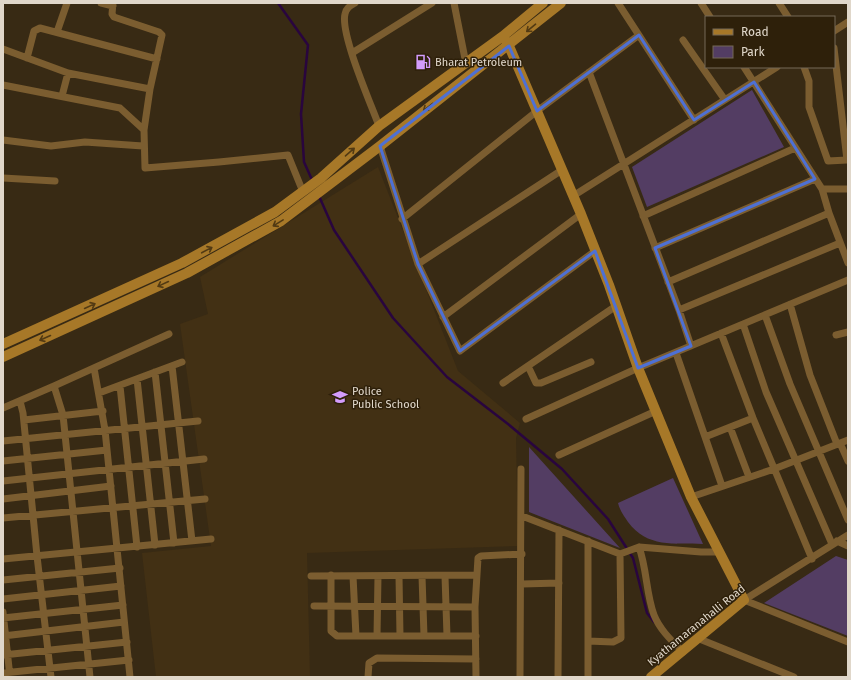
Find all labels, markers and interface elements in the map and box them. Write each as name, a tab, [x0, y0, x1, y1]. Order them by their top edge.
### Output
legend	[705, 16, 835, 68]
one-way arrow	[525, 23, 536, 32]
text: Road	[741, 25, 769, 39]
text: Park	[741, 45, 765, 59]
fuel station icon: Bharat Petroleum	[414, 53, 432, 71]
place label: Bharat Petroleum	[435, 56, 522, 69]
one-way arrow	[423, 103, 434, 112]
one-way arrow	[345, 147, 355, 157]
one-way arrow	[273, 219, 284, 227]
one-way arrow	[201, 245, 213, 253]
one-way arrow	[157, 281, 169, 288]
one-way arrow	[83, 302, 95, 309]
one-way arrow	[39, 335, 51, 342]
place label: Police Public School	[352, 385, 419, 411]
school or university icon: Police Public School	[331, 388, 349, 406]
street label: Kyathamaranahalli Road	[645, 582, 748, 669]

